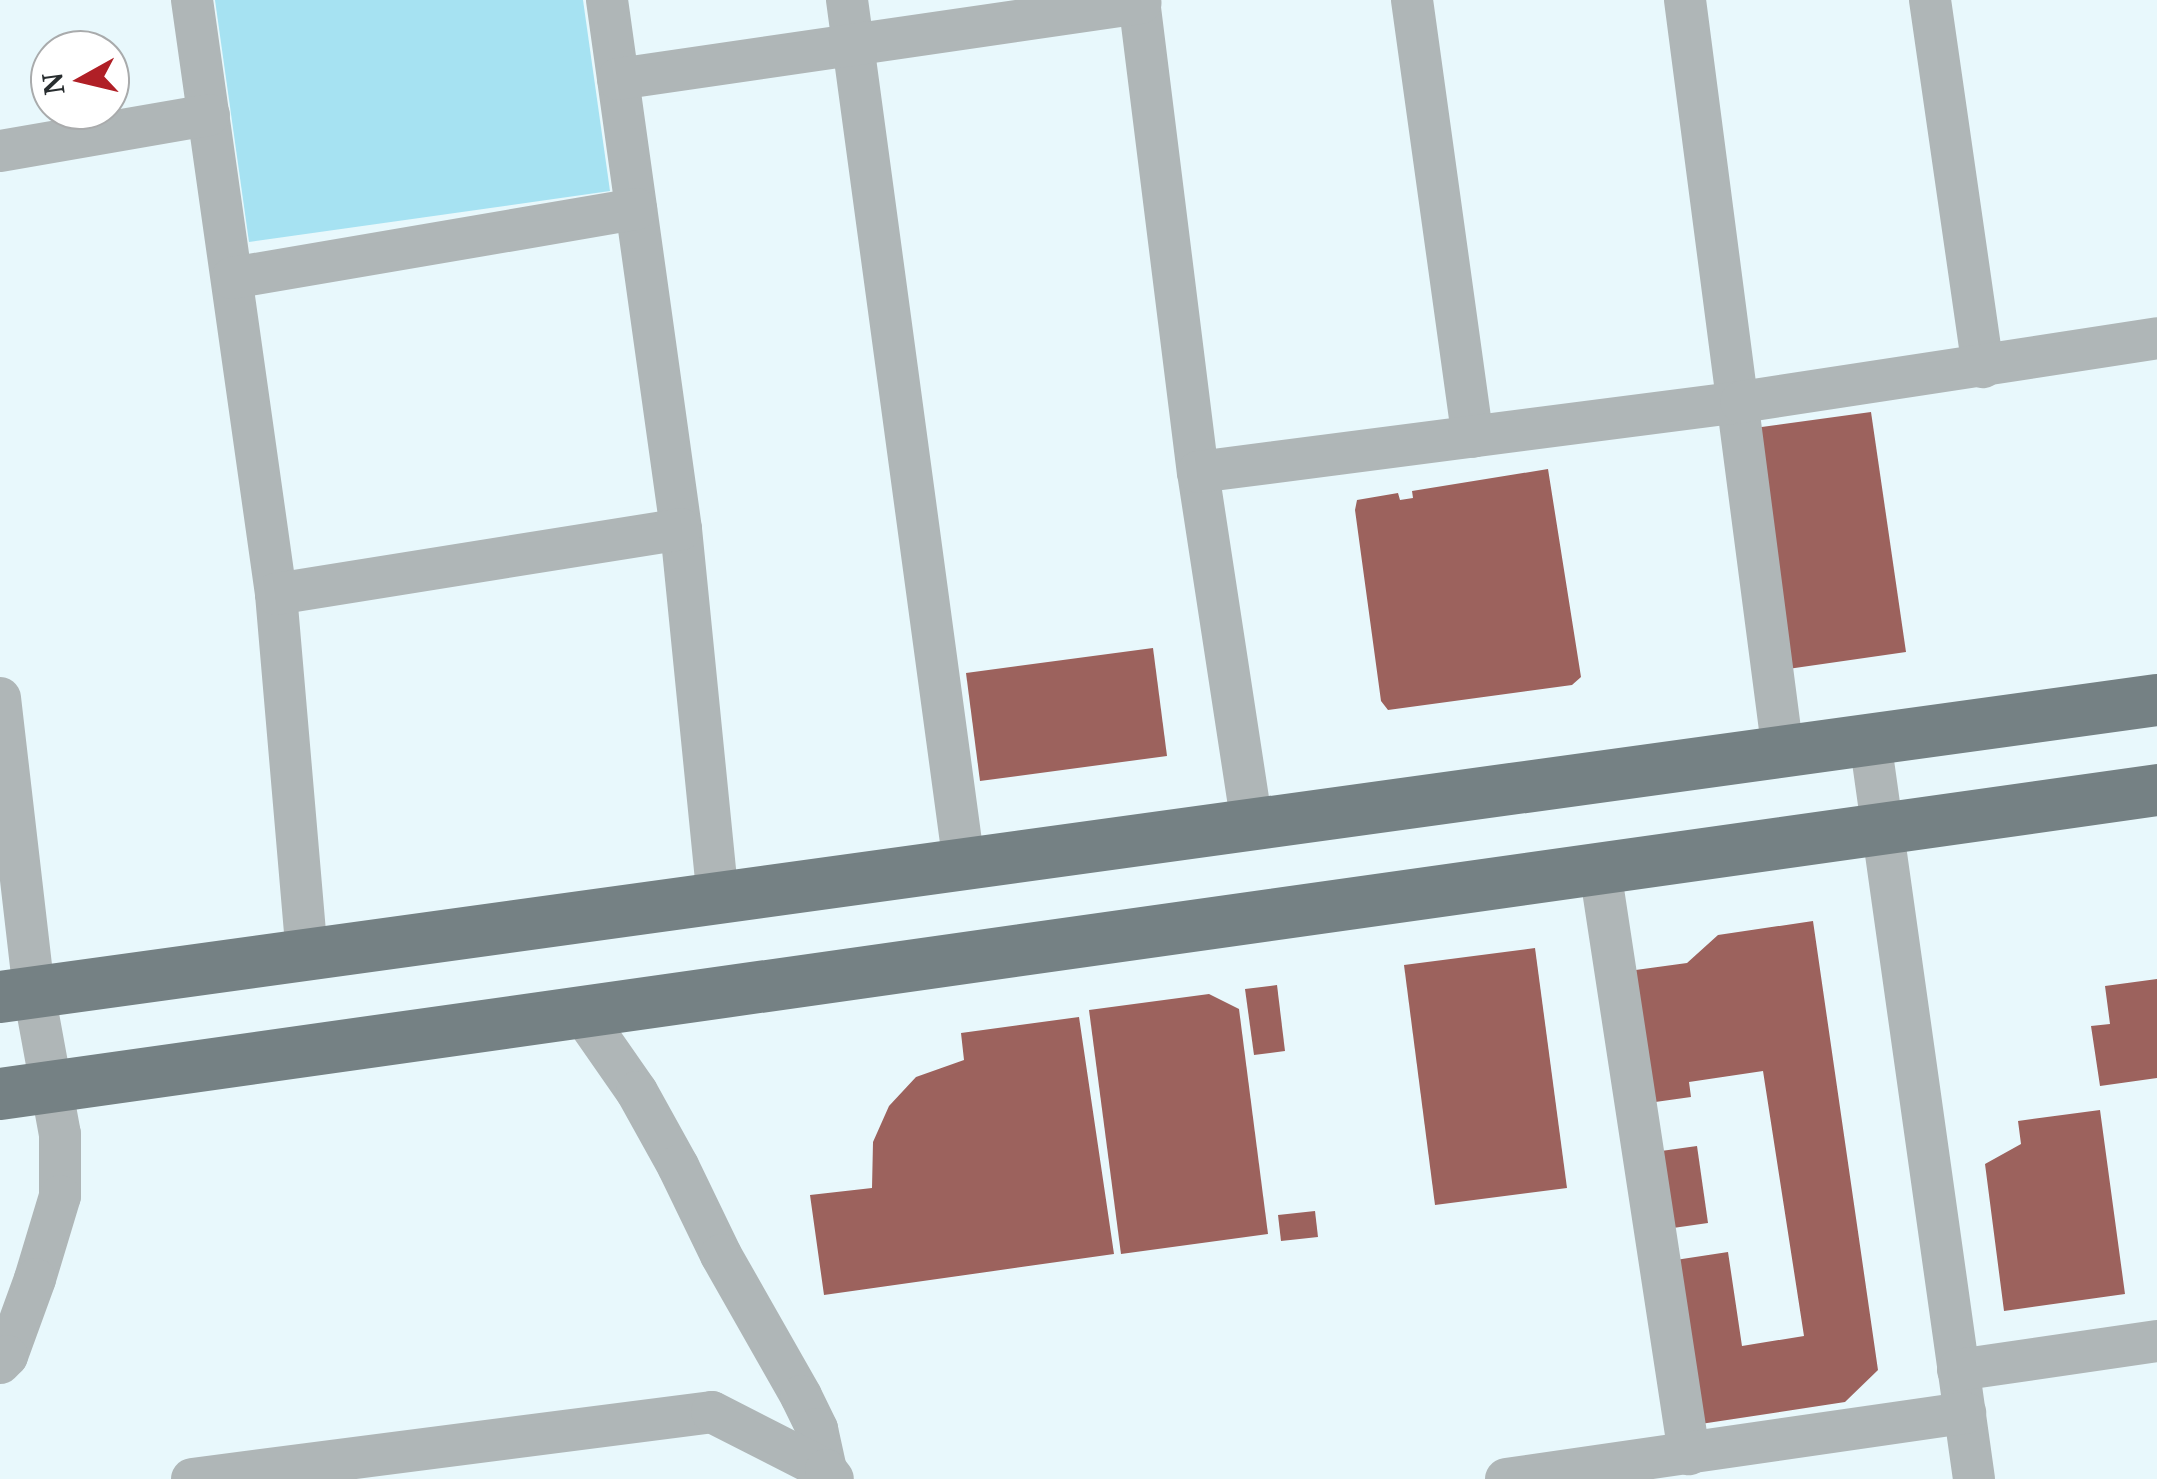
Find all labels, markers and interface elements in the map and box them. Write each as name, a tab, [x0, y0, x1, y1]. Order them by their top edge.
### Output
north arrow	[30, 30, 130, 130]
text: N	[32, 70, 73, 97]

